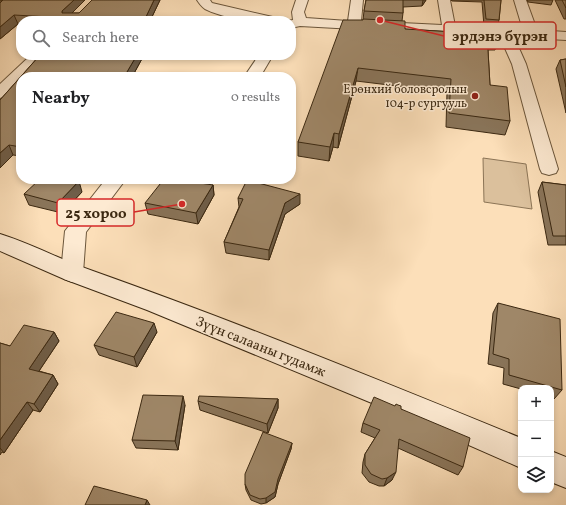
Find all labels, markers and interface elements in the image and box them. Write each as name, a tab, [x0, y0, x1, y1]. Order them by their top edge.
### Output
search box	[16, 16, 296, 60]
callout: эрдэнэ бүрэн	[444, 22, 556, 49]
icon: search	[30, 27, 52, 49]
text: эрдэнэ бүрэн	[452, 27, 548, 48]
text: Search here	[62, 28, 139, 49]
place label: Ерөнхий боловсролын 104-р сургууль	[343, 82, 467, 112]
text: Nearby	[32, 87, 90, 110]
text: 0 results	[231, 89, 280, 107]
marker: Ерөнхий боловсролын 104-р сургууль	[470, 91, 480, 101]
callout: 25 хороо	[57, 199, 134, 226]
text: 25 хороо	[65, 204, 127, 225]
street label: Зүүн салааны гудамж	[192, 313, 328, 382]
map controls	[518, 385, 554, 493]
button: +	[518, 385, 554, 421]
button: −	[518, 421, 554, 457]
button: layers	[518, 457, 554, 493]

